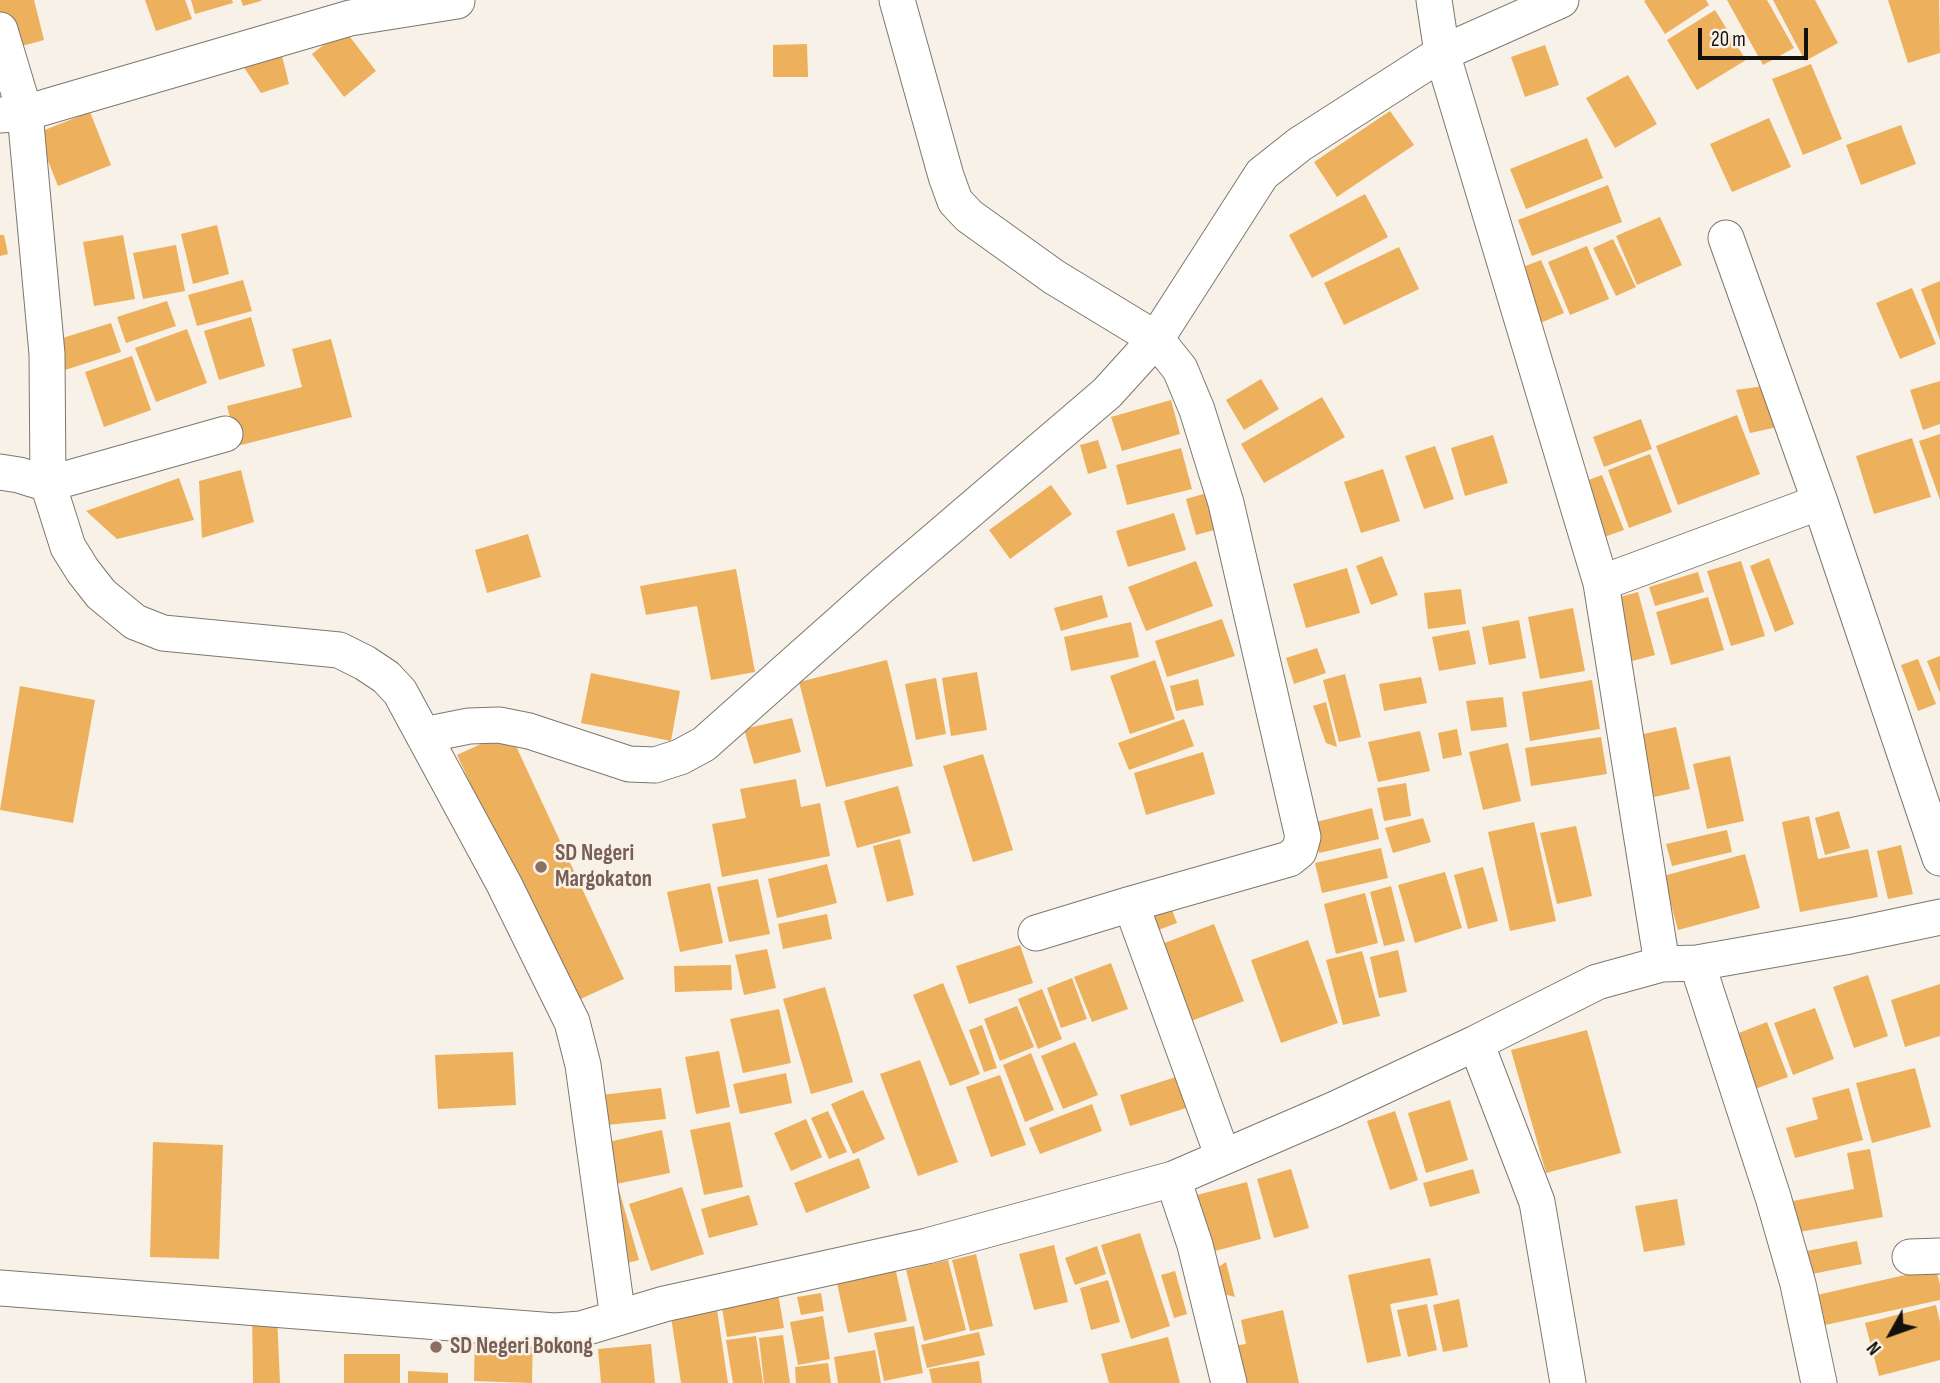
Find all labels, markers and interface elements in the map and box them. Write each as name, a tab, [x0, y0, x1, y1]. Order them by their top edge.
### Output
scale bar	[1702, 14, 1812, 58]
text: 20 m	[1711, 27, 1746, 52]
place label: SD Negeri Margokaton	[555, 840, 652, 894]
marker: SD Negeri Margokaton	[533, 859, 549, 875]
north arrow	[1856, 1299, 1926, 1369]
place label: SD Negeri Bokong	[450, 1333, 593, 1361]
text: N	[1862, 1337, 1887, 1359]
marker: SD Negeri Bokong	[428, 1339, 444, 1355]

